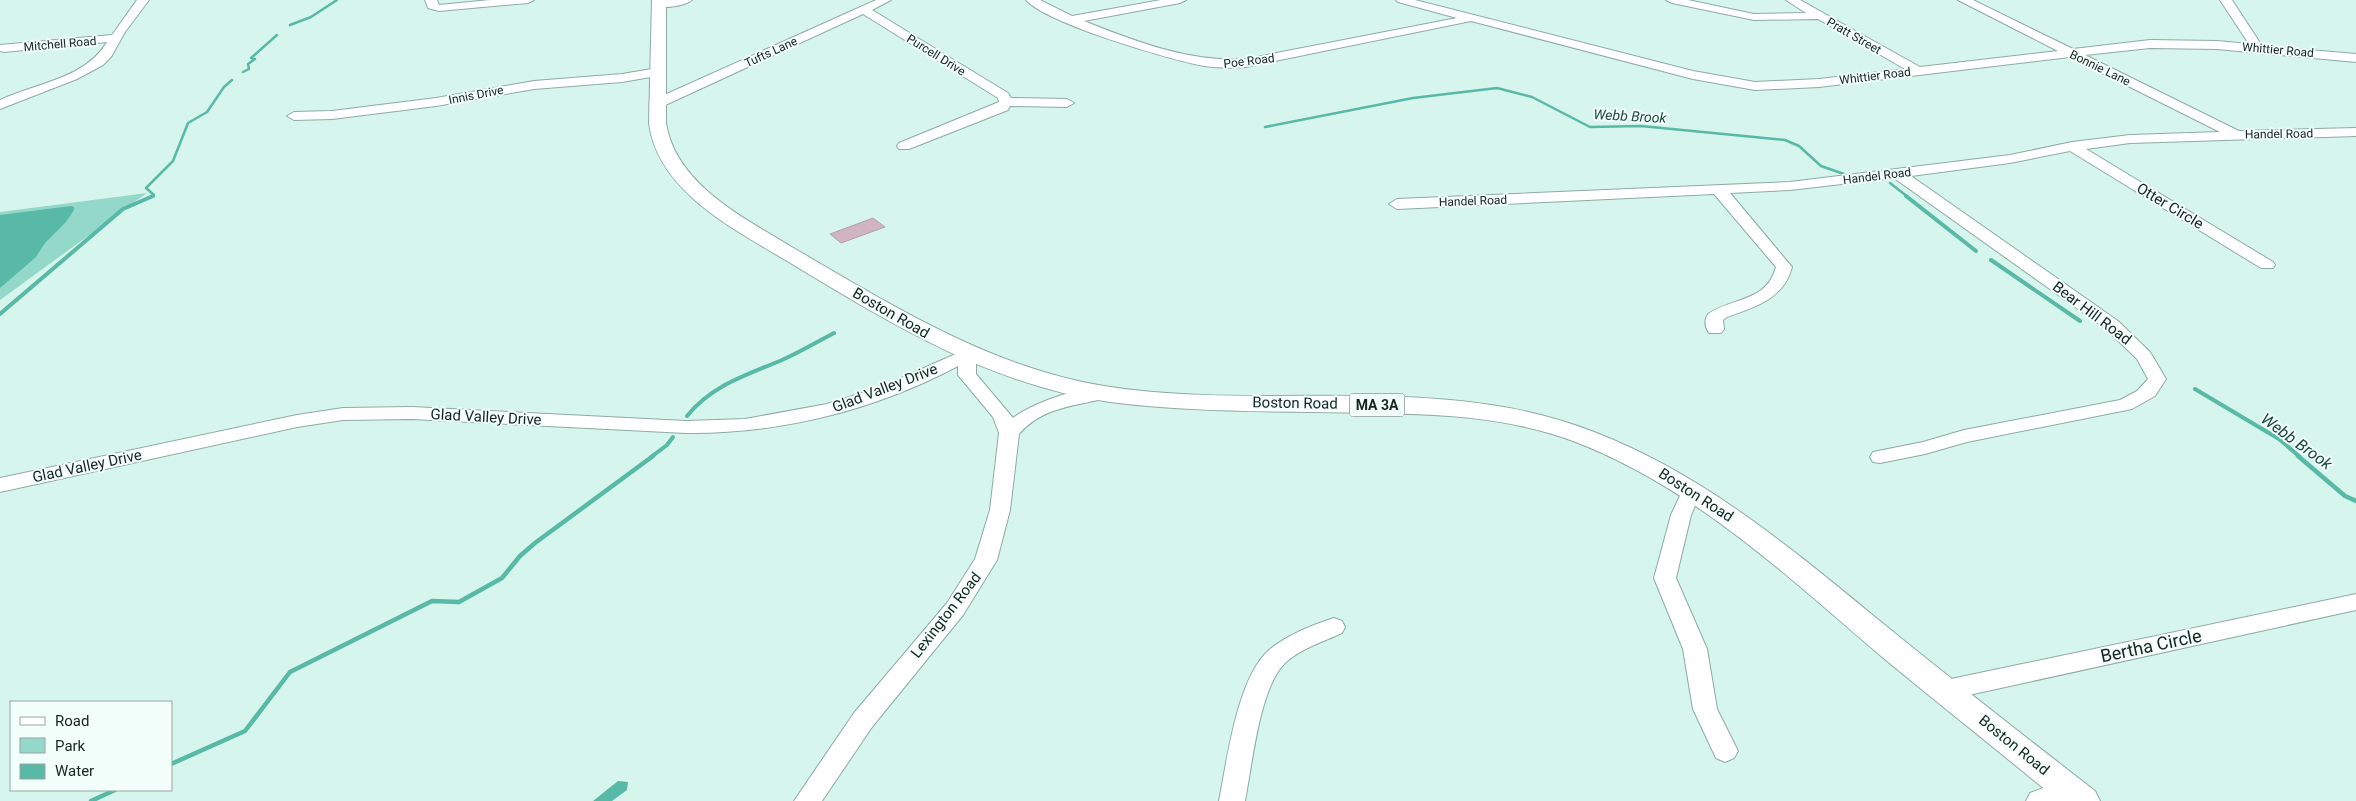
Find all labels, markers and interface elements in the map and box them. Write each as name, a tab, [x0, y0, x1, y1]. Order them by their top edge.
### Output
street label: Pratt Street	[1824, 15, 1884, 57]
street label: Purcell Drive	[904, 31, 968, 79]
street label: Mitchell Road	[23, 34, 97, 54]
street label: Tufts Lane	[742, 34, 800, 70]
street label: Whittier Road	[2242, 40, 2314, 60]
street label: Bonnie Lane	[2067, 47, 2133, 89]
street label: Poe Road	[1223, 51, 1275, 71]
street label: Whittier Road	[1838, 65, 1912, 87]
street label: Innis Drive	[447, 83, 505, 107]
water label: Webb Brook	[1593, 106, 1668, 126]
street label: Handel Road	[2245, 126, 2313, 142]
street label: Handel Road	[1842, 165, 1912, 187]
street label: Otter Circle	[2133, 179, 2207, 233]
street label: Handel Road	[1439, 193, 1507, 209]
street label: Bear Hill Road	[2049, 278, 2135, 348]
street label: Boston Road	[850, 284, 932, 342]
street label: Glad Valley Drive	[830, 360, 940, 416]
street label: Boston Road	[1252, 393, 1338, 413]
road number: MA 3A	[1350, 394, 1404, 416]
street label: Glad Valley Drive	[430, 405, 542, 429]
water label: Webb Brook	[2257, 409, 2337, 474]
street label: Glad Valley Drive	[31, 446, 143, 486]
street label: Boston Road	[1655, 464, 1737, 526]
street label: Lexington Road	[907, 569, 985, 661]
street label: Bertha Circle	[2098, 625, 2203, 666]
legend	[10, 701, 172, 791]
street label: Boston Road	[1975, 711, 2053, 779]
text: Road	[55, 712, 89, 730]
text: Park	[55, 737, 86, 755]
text: Water	[55, 762, 94, 780]

